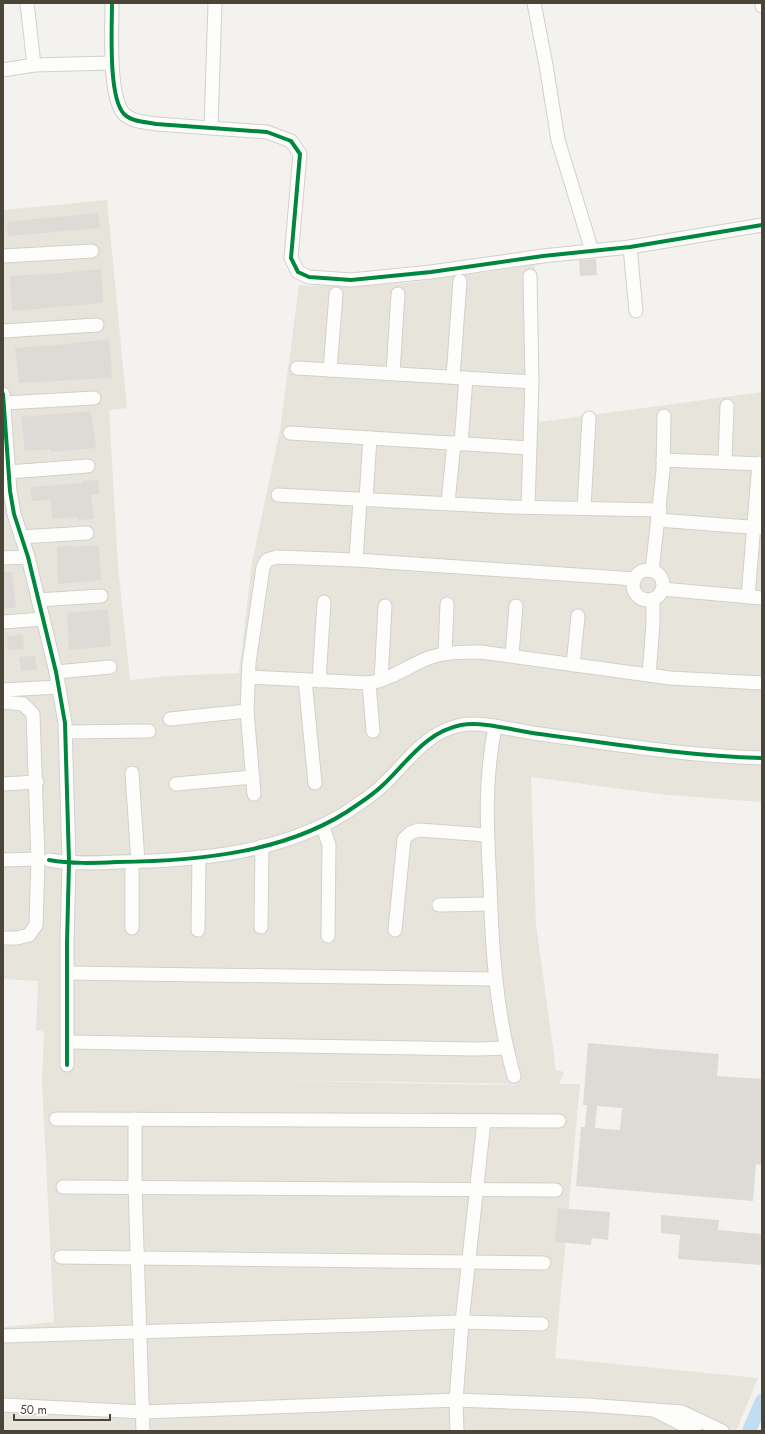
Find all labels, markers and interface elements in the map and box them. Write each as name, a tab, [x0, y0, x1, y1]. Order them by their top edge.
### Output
scale bar	[14, 1396, 110, 1422]
text: 50 m	[20, 1401, 47, 1419]

